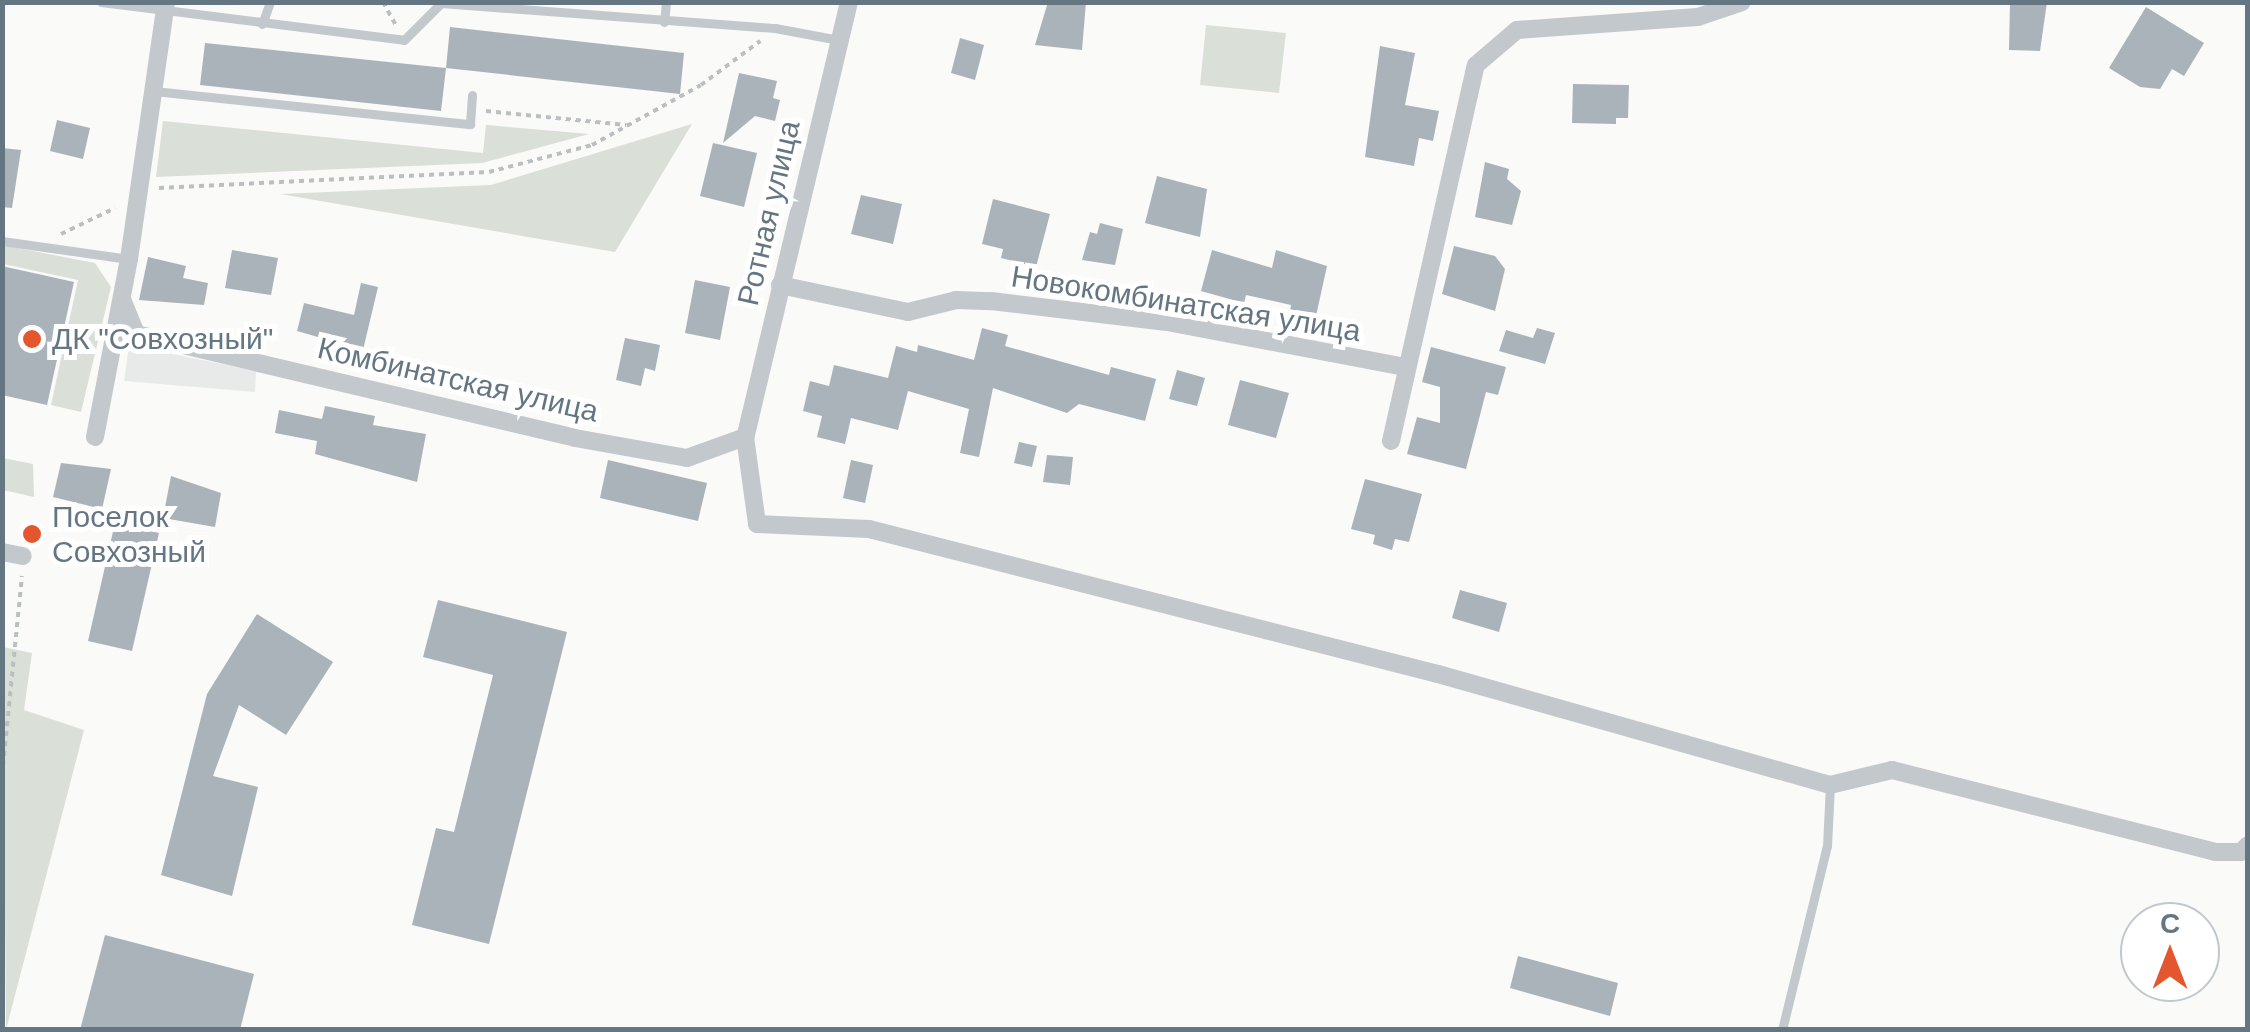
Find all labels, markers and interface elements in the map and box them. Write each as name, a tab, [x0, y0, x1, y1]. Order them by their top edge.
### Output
street label: Ротная улица	[730, 117, 808, 309]
street label: Новокомбинатская улица	[1009, 259, 1363, 349]
place label: ДК "Совхозный"	[52, 321, 273, 357]
marker: ДК "Совхозный"	[21, 328, 43, 350]
street label: Комбинатская улица	[314, 330, 602, 430]
place label: Поселок Совхозный	[52, 499, 206, 570]
marker: Поселок Совхозный	[21, 523, 43, 545]
north arrow	[2120, 902, 2220, 1002]
text: С	[2160, 908, 2180, 939]

